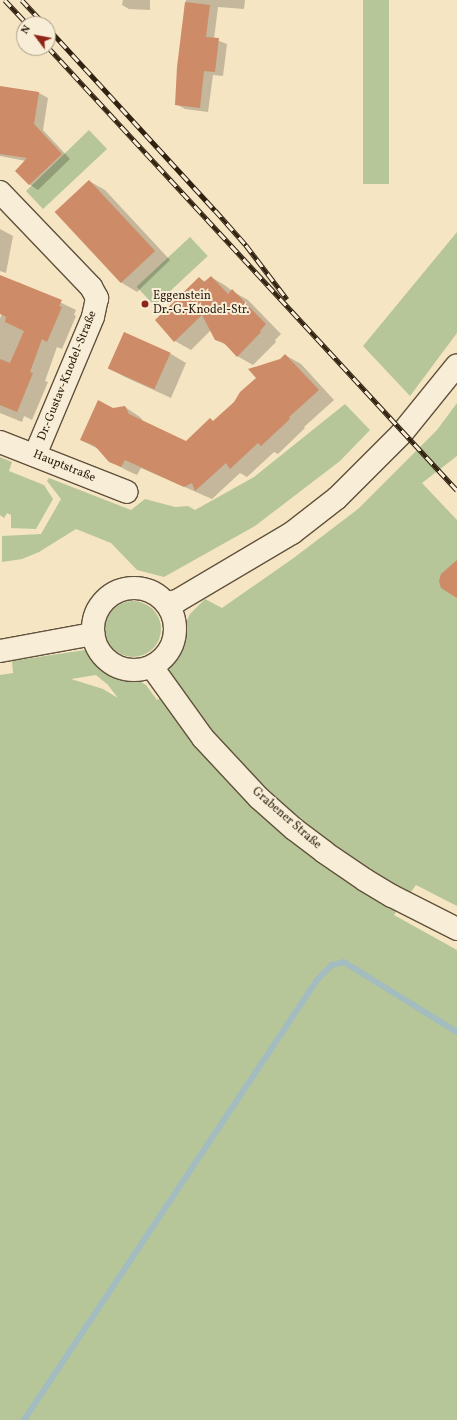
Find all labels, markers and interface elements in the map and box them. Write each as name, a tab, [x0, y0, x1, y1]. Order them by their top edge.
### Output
north arrow	[16, 16, 56, 56]
text: N	[18, 23, 35, 37]
place label: Eggenstein Dr.-G.-Knodel-Str.	[153, 290, 249, 318]
marker: Eggenstein Dr.-G.-Knodel-Str.	[140, 299, 150, 309]
street label: Dr.-Gustav-Knodel-Straße	[35, 309, 101, 443]
street label: Hauptstraße	[31, 448, 97, 486]
street label: Grabener Straße	[248, 785, 324, 853]

